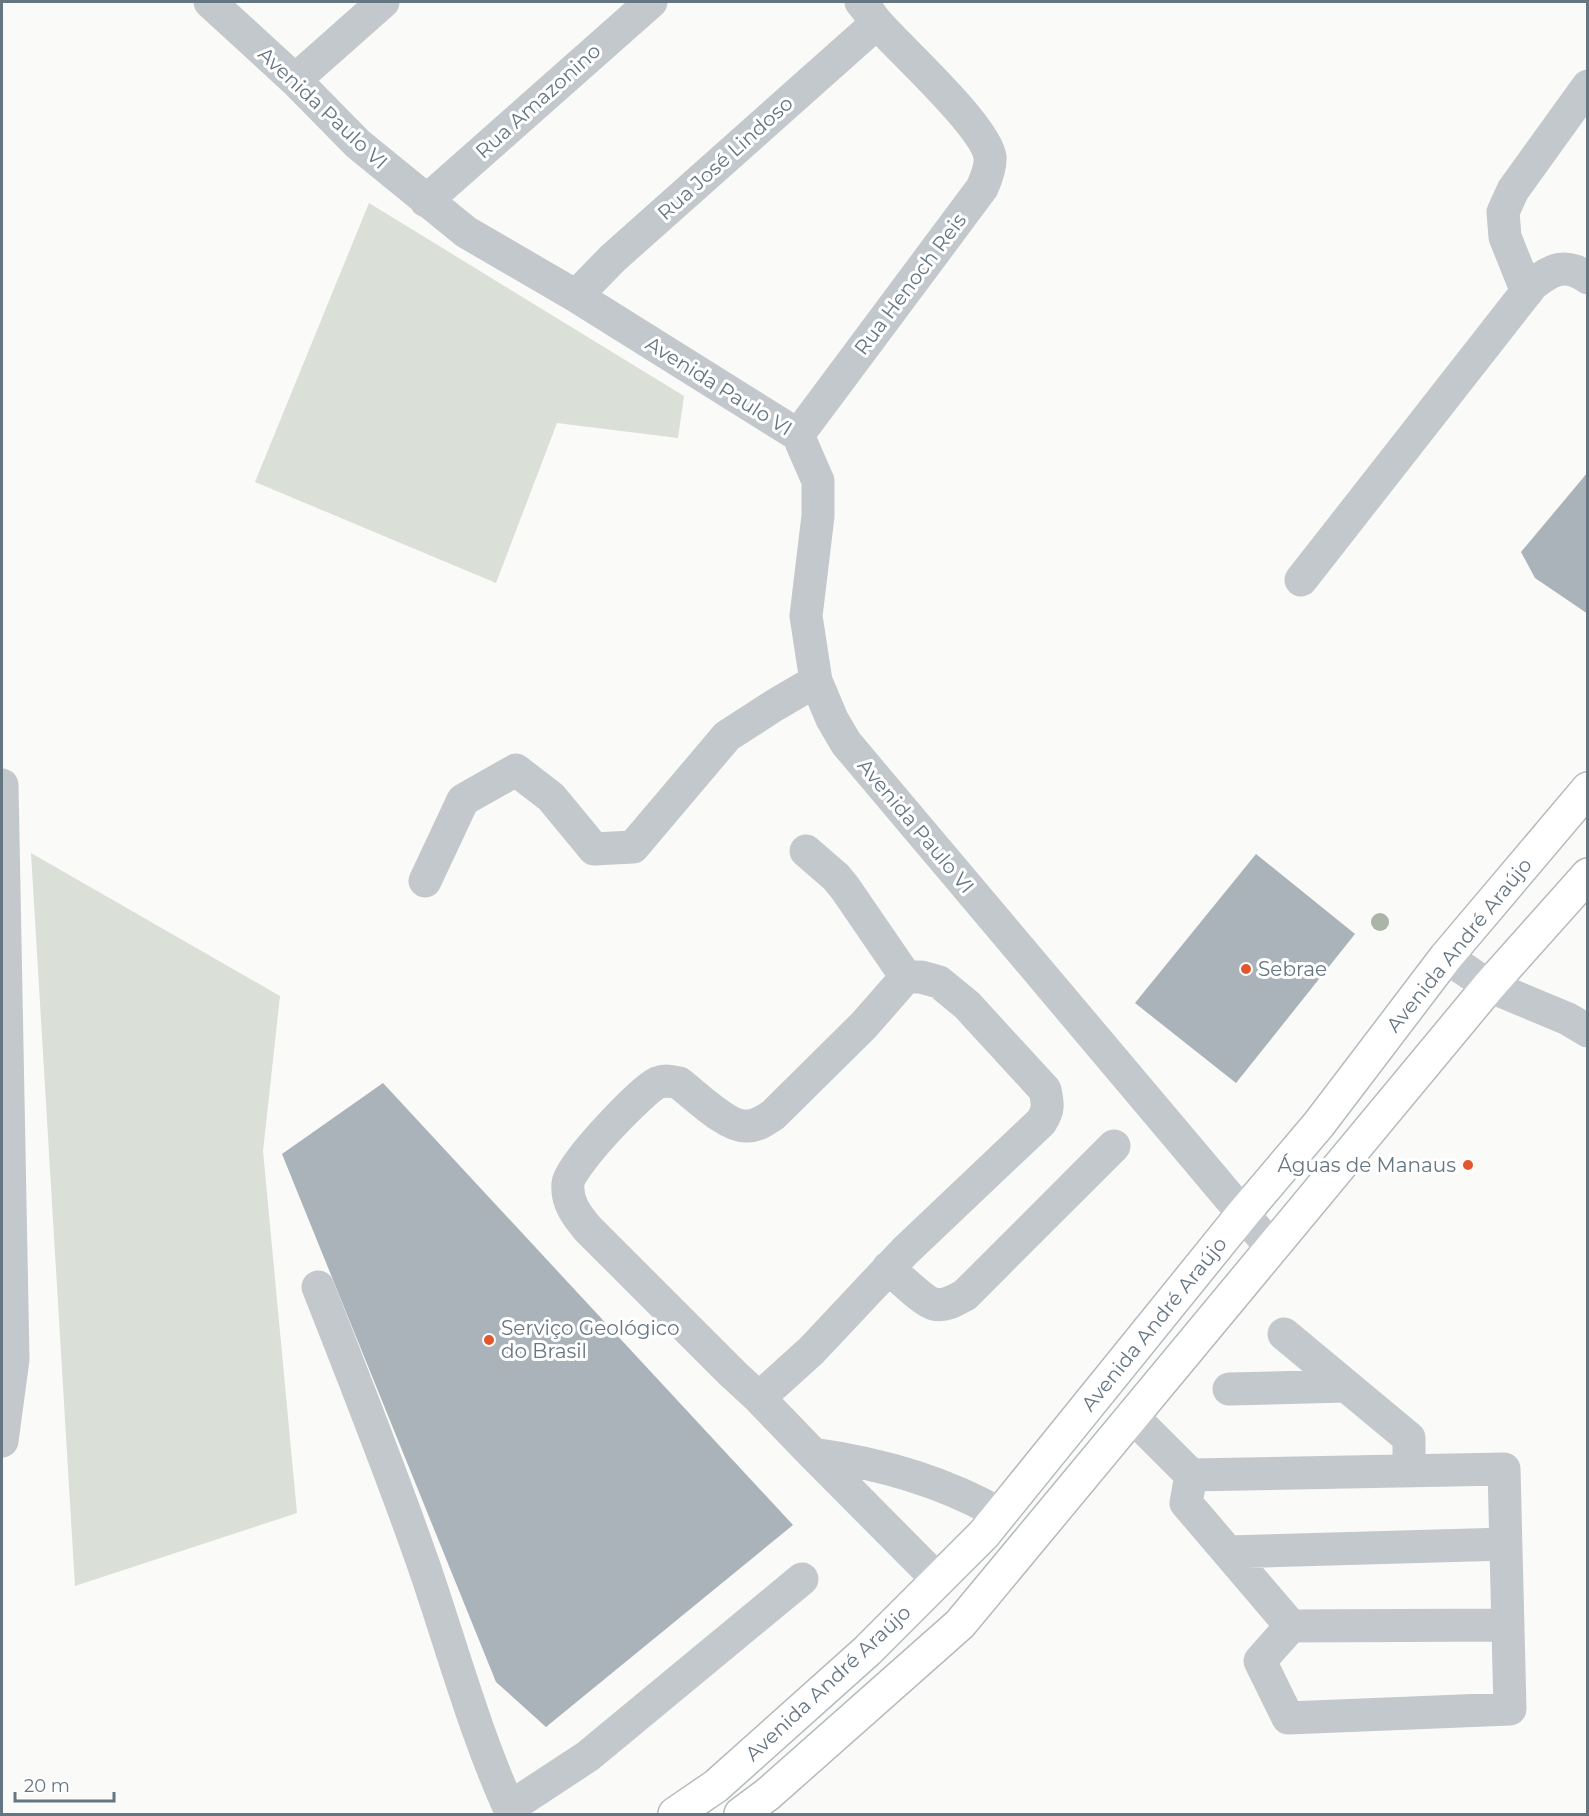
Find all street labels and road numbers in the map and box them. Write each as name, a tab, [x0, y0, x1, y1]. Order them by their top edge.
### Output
street label: Rua Amazonino	[471, 39, 605, 163]
street label: Avenida Paulo VI	[253, 42, 393, 174]
street label: Rua José Lindoso	[652, 91, 798, 225]
street label: Rua Henoch Reis	[849, 208, 971, 359]
street label: Avenida Paulo VI	[641, 331, 797, 441]
street label: Avenida Paulo VI	[853, 754, 979, 898]
street label: Avenida André Araújo	[1381, 853, 1537, 1037]
street label: Avenida André Araújo	[1076, 1232, 1232, 1416]
street label: Avenida André Araújo	[740, 1600, 916, 1766]

